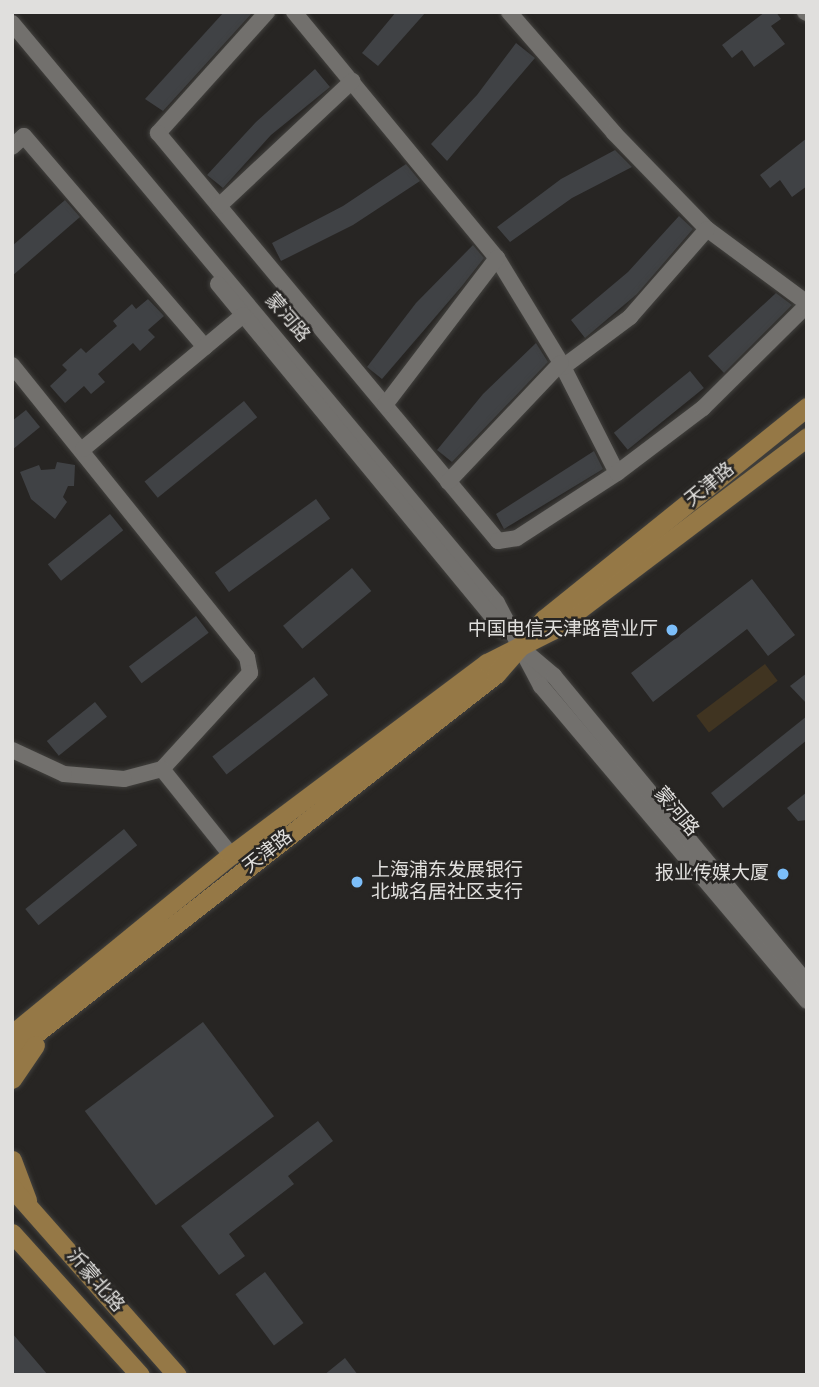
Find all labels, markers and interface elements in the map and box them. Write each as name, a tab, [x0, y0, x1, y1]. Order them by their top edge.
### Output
street label: 蒙河路	[260, 289, 314, 347]
street label: 天津路	[681, 458, 739, 512]
place label: 中国电信天津路营业厅	[468, 619, 658, 641]
marker: 中国电信天津路营业厅	[664, 622, 680, 638]
street label: 蒙河路	[649, 783, 703, 841]
street label: 天津路	[239, 825, 297, 879]
place label: 上海浦东发展银行 北城名居社区支行	[371, 860, 523, 904]
place label: 报业传媒大厦	[655, 863, 769, 885]
marker: 报业传媒大厦	[775, 866, 791, 882]
marker: 上海浦东发展银行 北城名居社区支行	[349, 874, 365, 890]
street label: 沂蒙北路	[61, 1245, 129, 1317]

